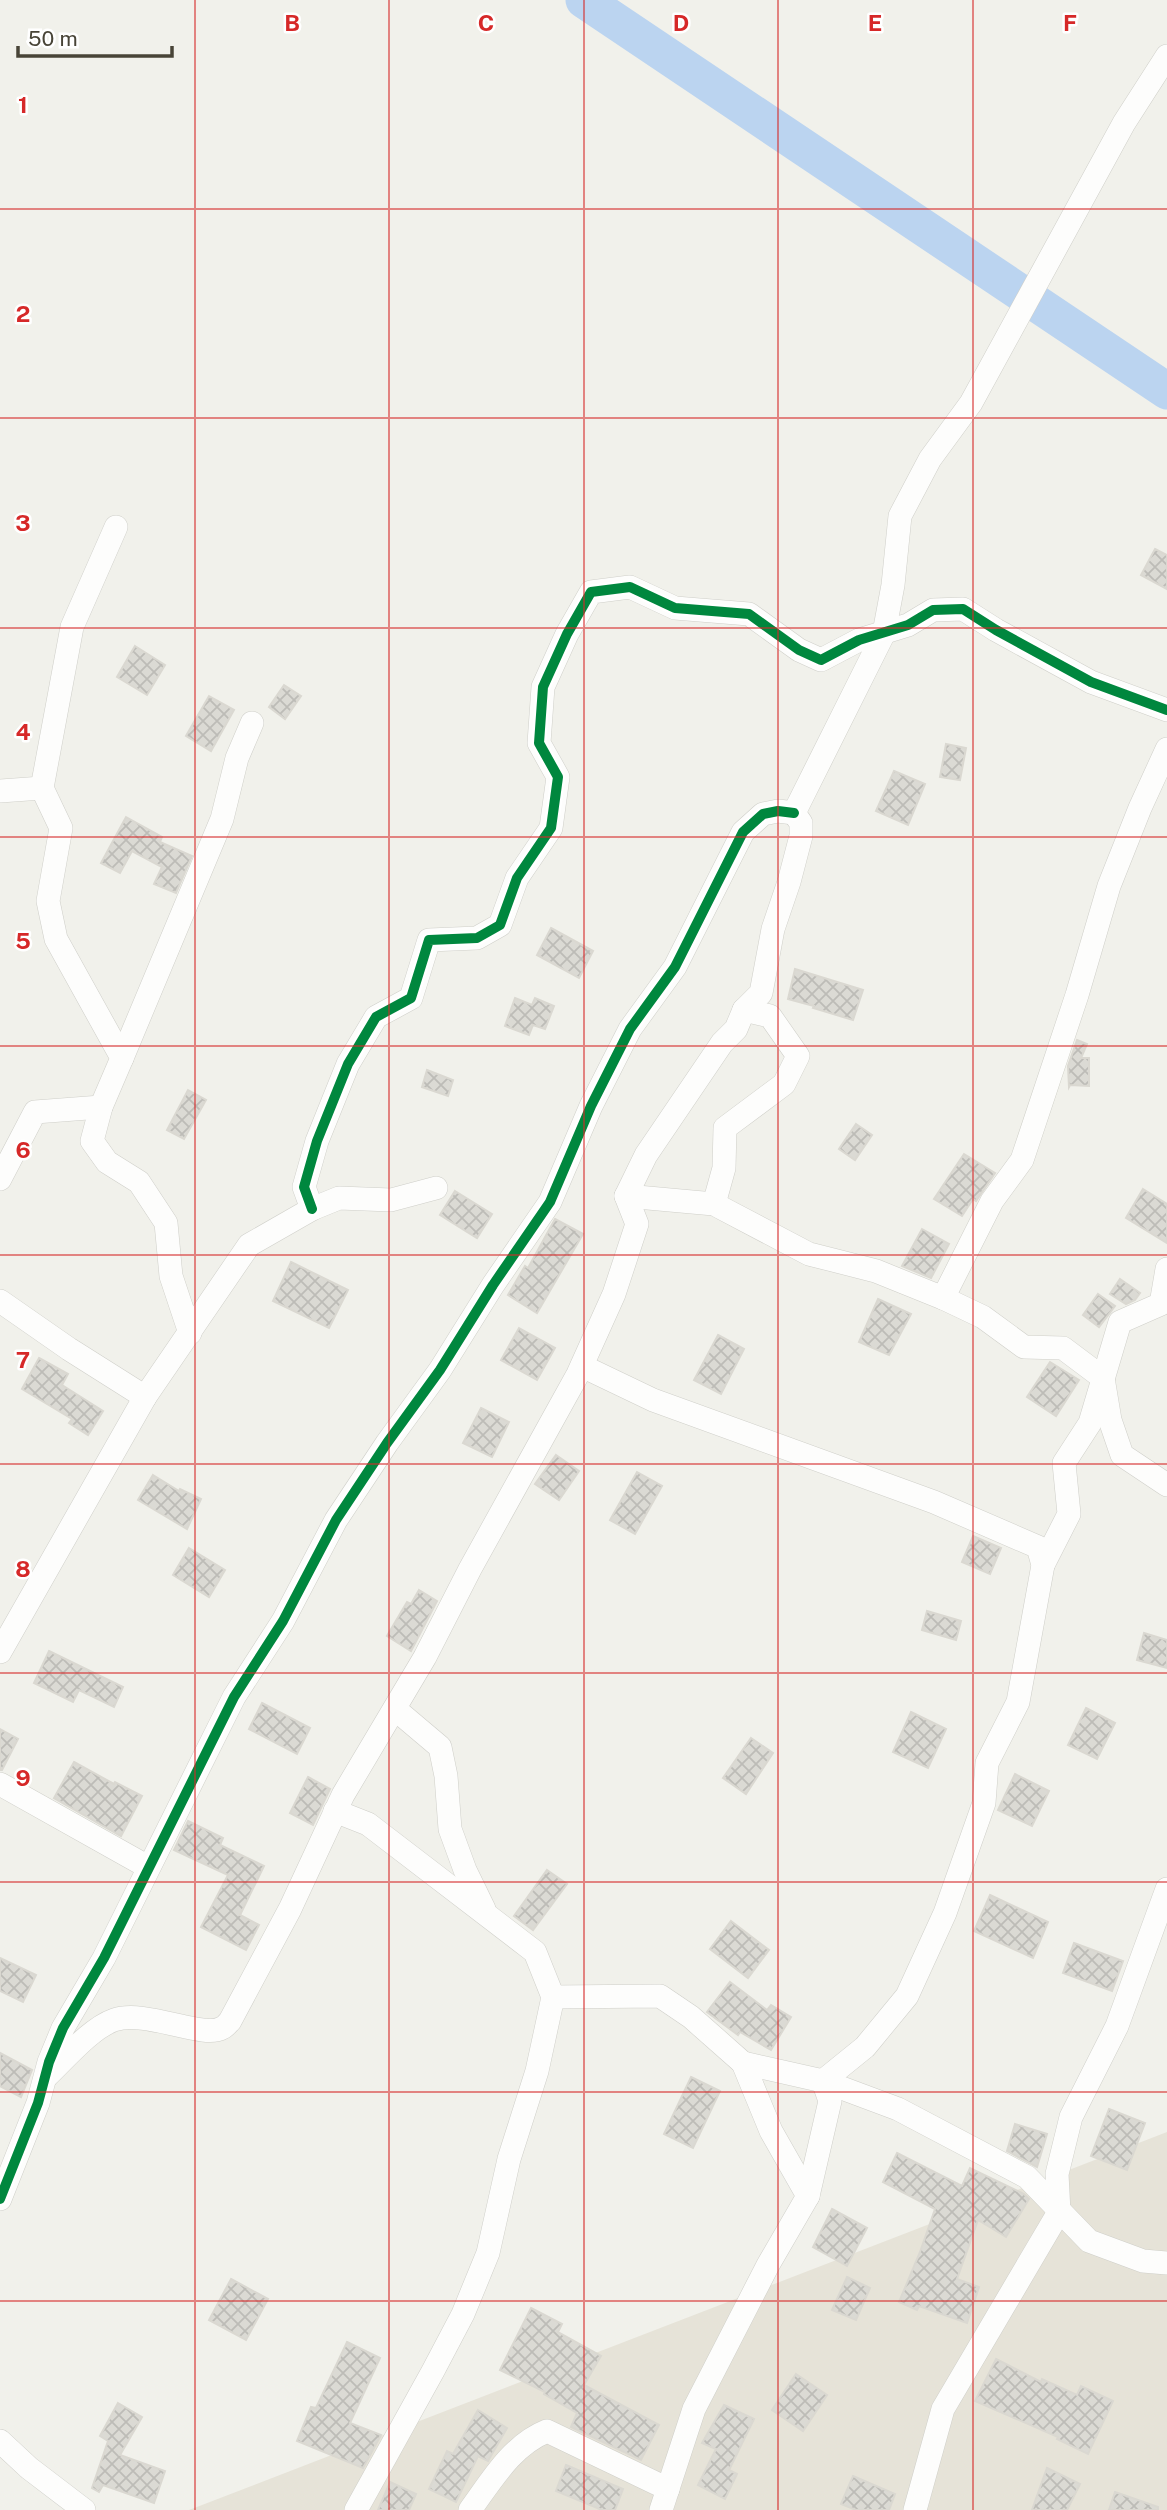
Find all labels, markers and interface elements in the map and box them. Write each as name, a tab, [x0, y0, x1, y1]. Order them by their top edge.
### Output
text: B	[284, 9, 300, 36]
text: C	[478, 9, 494, 36]
text: D	[673, 9, 689, 36]
text: E	[868, 9, 882, 36]
text: F	[1063, 9, 1077, 36]
scale bar	[18, 14, 172, 58]
text: 50 m	[28, 26, 78, 51]
text: 1	[18, 91, 28, 118]
text: 2	[16, 300, 30, 327]
text: 3	[15, 509, 31, 536]
text: 4	[15, 718, 31, 745]
text: 5	[15, 927, 31, 954]
text: 6	[15, 1136, 31, 1163]
text: 7	[16, 1346, 30, 1373]
text: 8	[15, 1555, 31, 1582]
text: 9	[15, 1764, 31, 1791]

